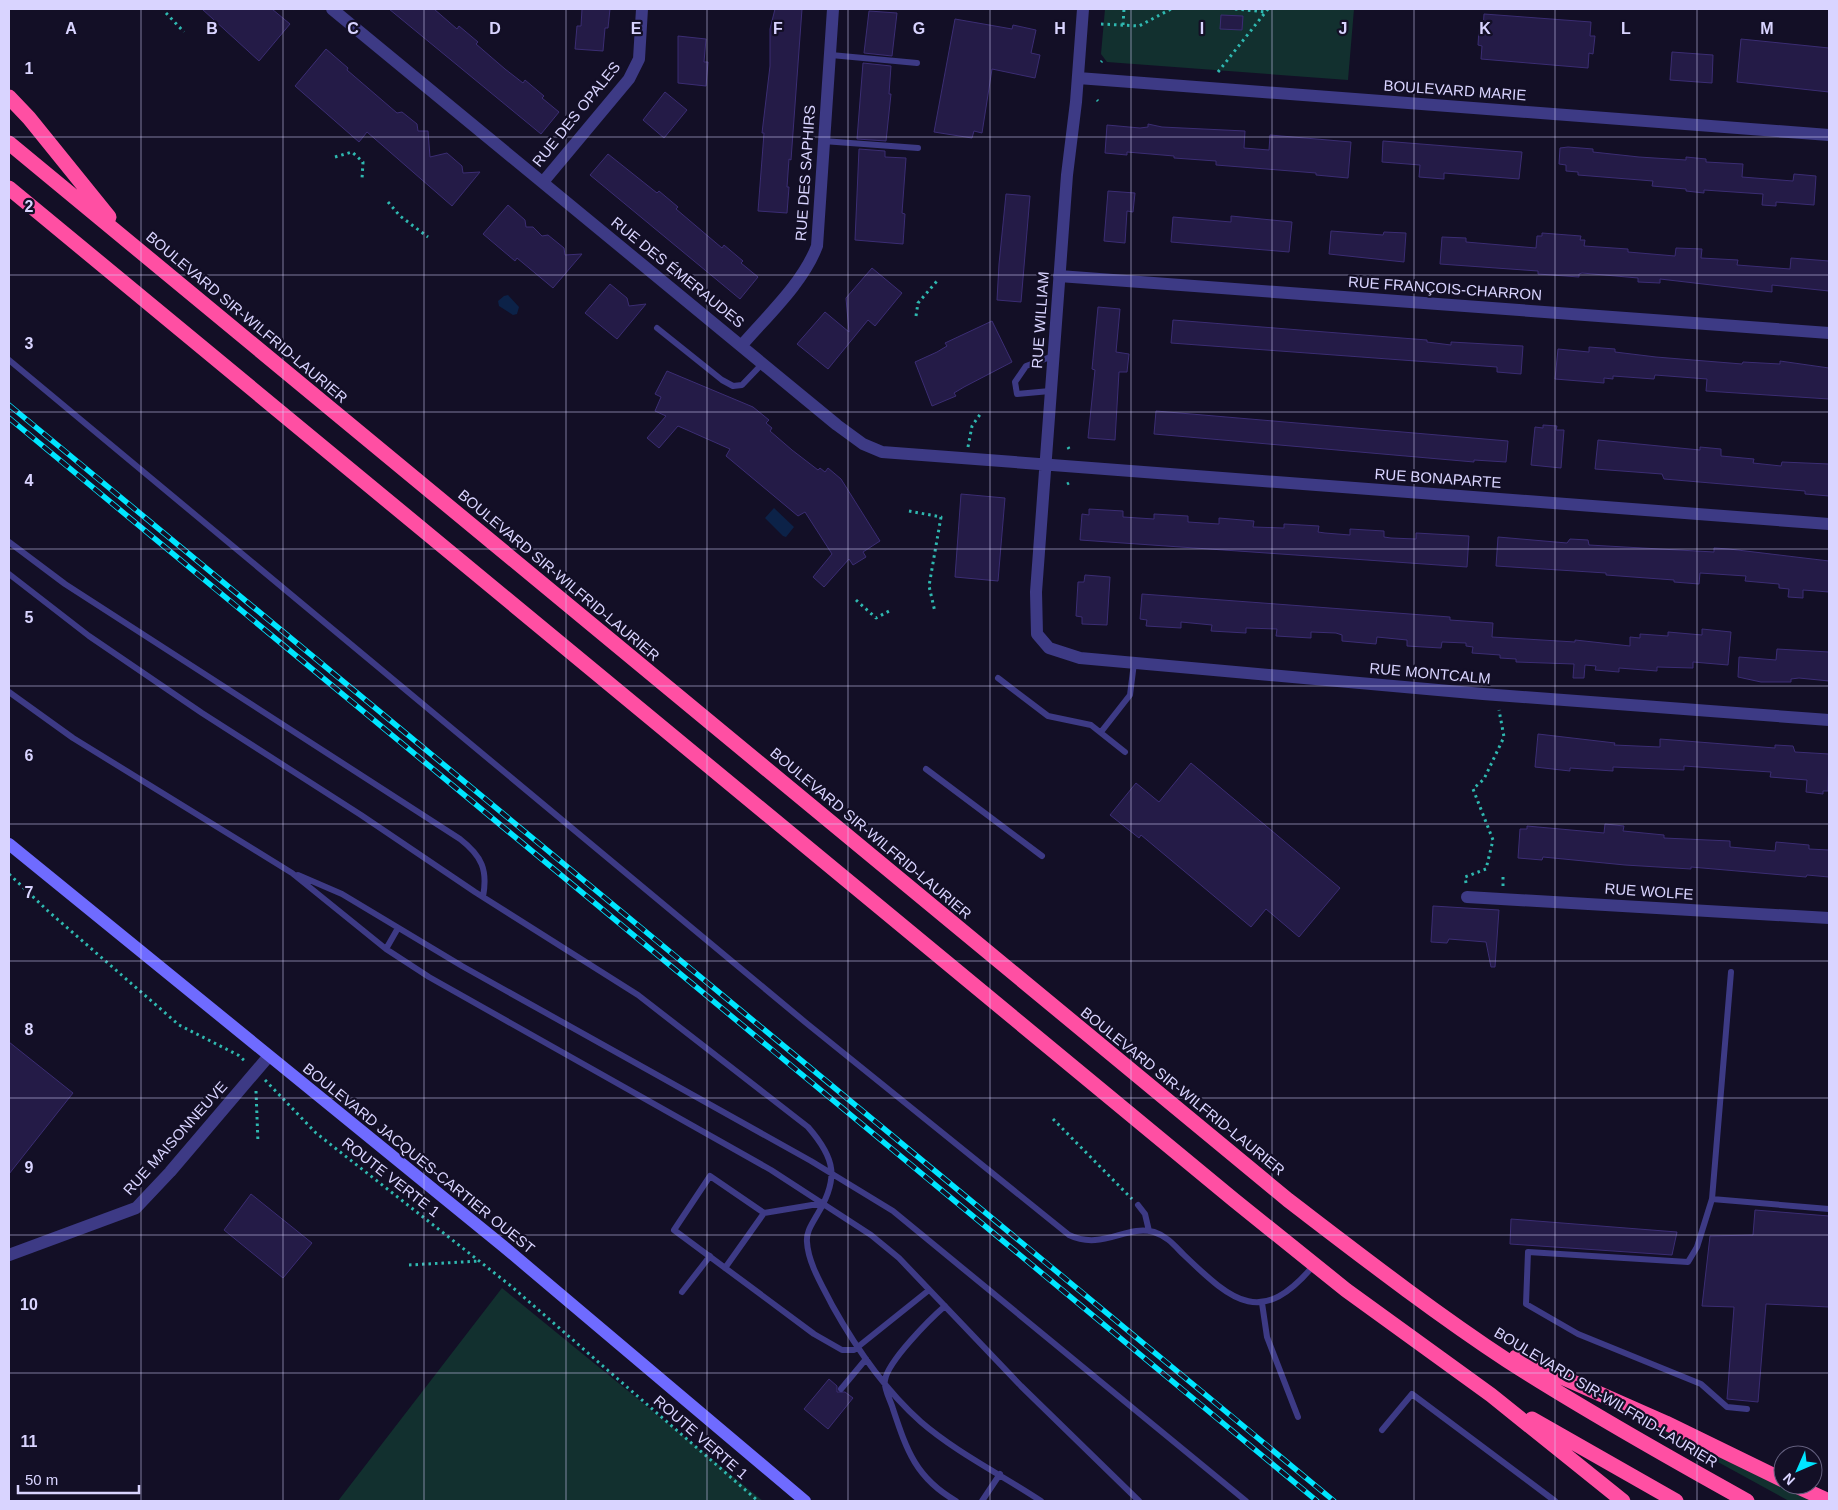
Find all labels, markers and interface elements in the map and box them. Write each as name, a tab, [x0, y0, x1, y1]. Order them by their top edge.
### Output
text: A	[65, 20, 77, 37]
text: B	[206, 20, 218, 37]
text: C	[347, 20, 359, 37]
text: D	[489, 20, 501, 37]
text: E	[631, 20, 642, 37]
text: F	[773, 20, 783, 37]
text: G	[913, 20, 925, 37]
text: H	[1054, 20, 1066, 37]
text: I	[1200, 20, 1204, 37]
text: J	[1339, 20, 1347, 37]
text: K	[1479, 20, 1491, 37]
text: L	[1621, 20, 1631, 37]
text: M	[1760, 20, 1774, 37]
street label: RUE DES OPALES	[529, 58, 623, 170]
text: 1	[25, 60, 34, 77]
street label: BOULEVARD MARIE	[1383, 77, 1527, 103]
street label: RUE DES SAPHIRS	[792, 104, 818, 242]
text: 2	[25, 198, 34, 215]
street label: RUE DES ÉMERAUDES	[608, 213, 748, 331]
street label: BOULEVARD SIR-WILFRID-LAURIER	[143, 228, 351, 406]
street label: RUE WILLIAM	[1028, 271, 1052, 369]
street label: RUE FRANÇOIS-CHARRON	[1348, 273, 1542, 303]
text: 3	[25, 335, 34, 352]
street label: RUE BONAPARTE	[1374, 465, 1502, 491]
text: 4	[25, 472, 34, 489]
street label: BOULEVARD SIR-WILFRID-LAURIER	[455, 486, 663, 664]
text: 5	[25, 609, 34, 626]
street label: RUE MONTCALM	[1369, 659, 1491, 687]
street label: BOULEVARD SIR-WILFRID-LAURIER	[767, 744, 975, 922]
text: 6	[25, 747, 34, 764]
street label: RUE WOLFE	[1604, 879, 1694, 903]
text: 7	[25, 884, 34, 901]
street label: BOULEVARD SIR-WILFRID-LAURIER	[1078, 1003, 1288, 1179]
text: 8	[25, 1021, 34, 1038]
street label: BOULEVARD JACQUES-CARTIER OUEST	[300, 1059, 538, 1257]
street label: RUE MAISONNEUVE	[120, 1078, 230, 1198]
street label: ROUTE VERTE 1	[339, 1134, 443, 1220]
text: 9	[25, 1159, 34, 1176]
text: 10	[20, 1296, 38, 1313]
street label: BOULEVARD SIR-WILFRID-LAURIER	[1491, 1323, 1721, 1471]
street label: ROUTE VERTE 1	[651, 1392, 751, 1482]
text: 11	[21, 1433, 38, 1450]
north arrow	[1773, 1445, 1823, 1495]
scale bar	[18, 1462, 139, 1494]
text: N	[1780, 1470, 1798, 1488]
text: 50 m	[25, 1471, 58, 1488]

